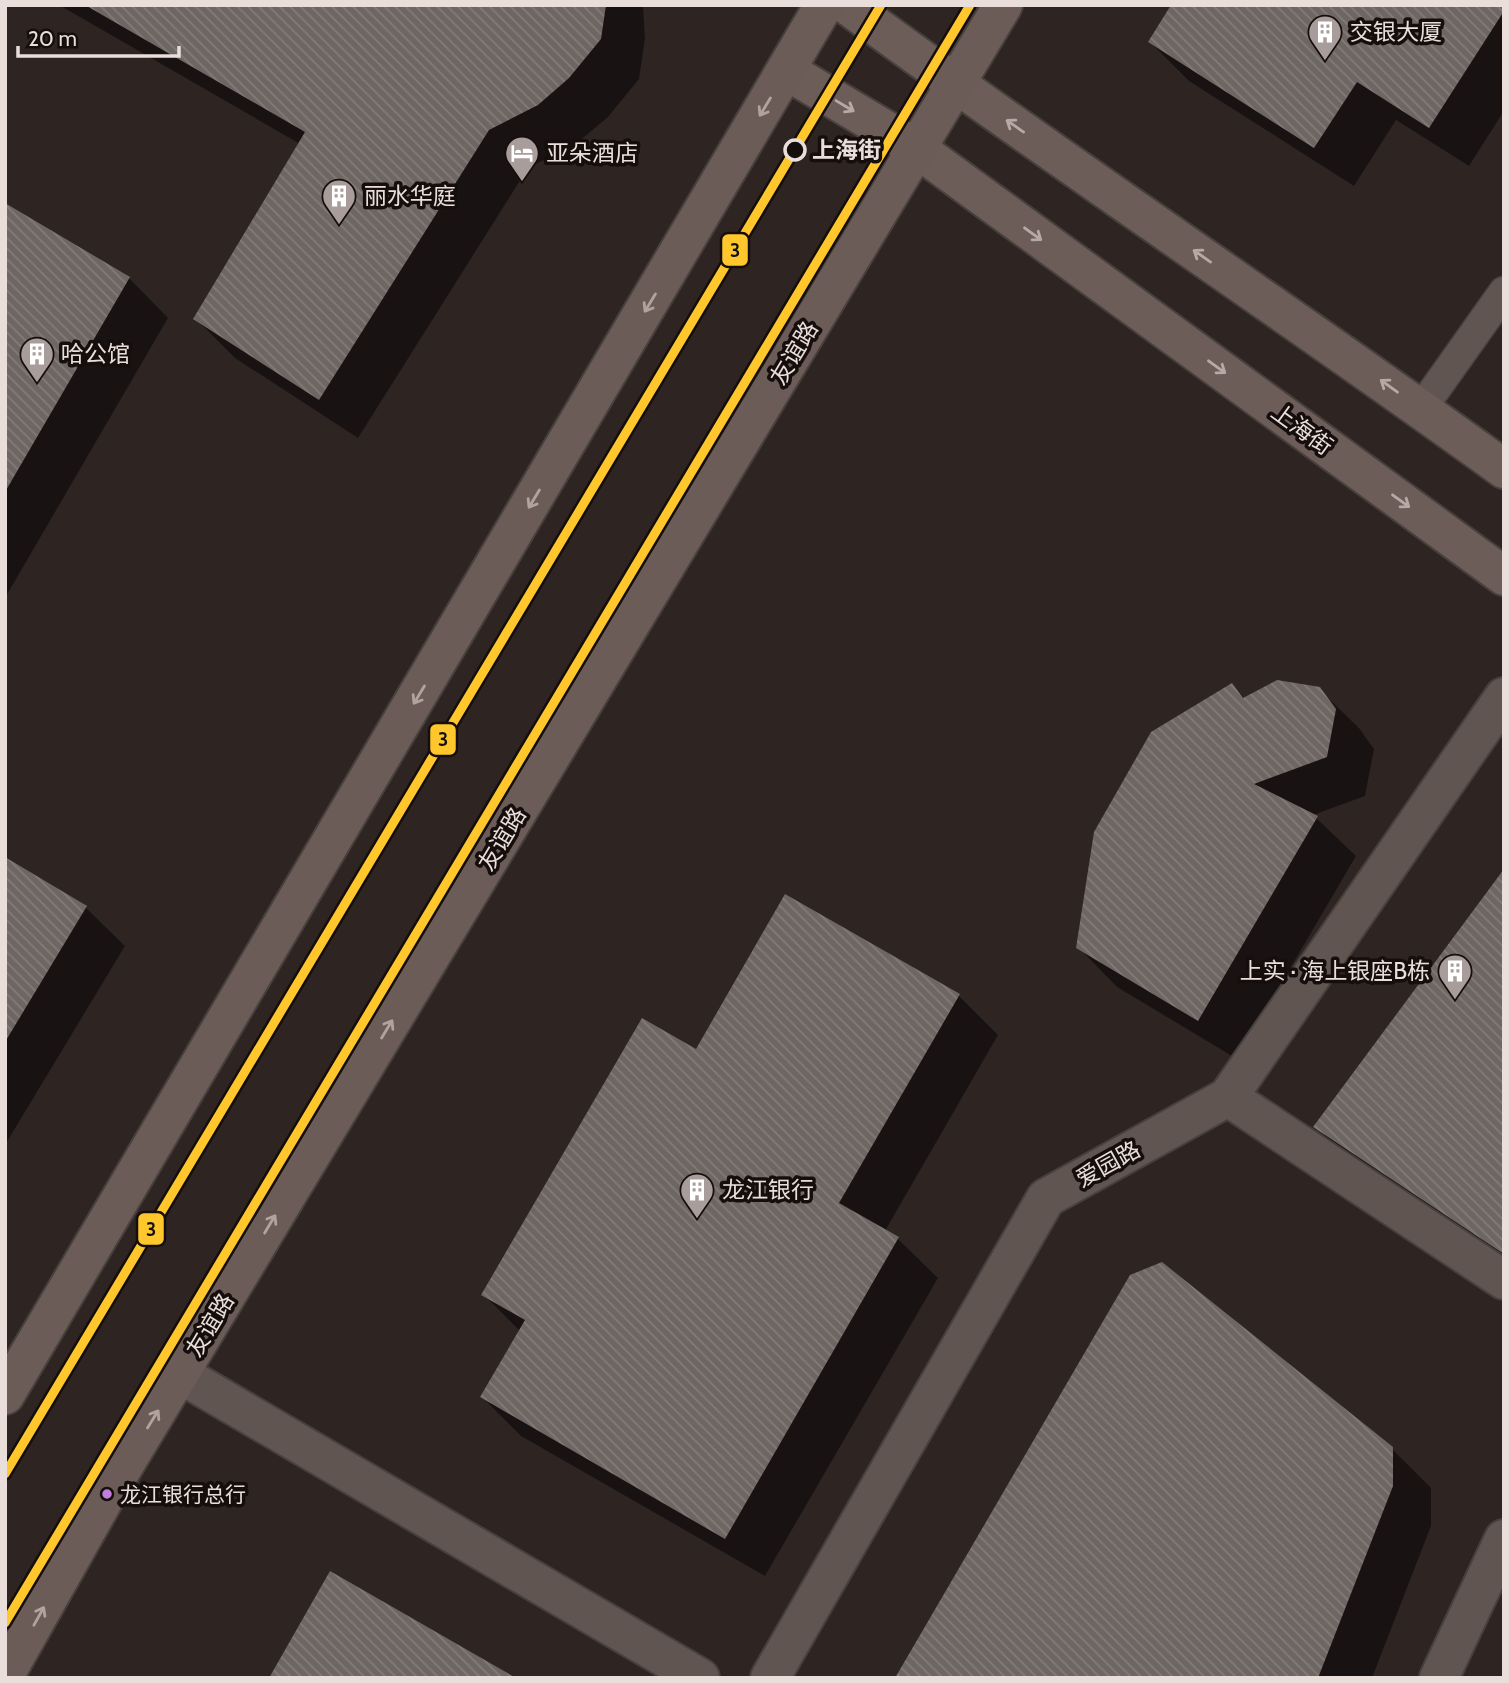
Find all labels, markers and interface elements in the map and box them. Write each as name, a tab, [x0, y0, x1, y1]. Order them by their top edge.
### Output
building icon: 交银大厦	[1306, 13, 1344, 62]
scale bar	[18, 14, 178, 58]
place label: 交银大厦	[1350, 18, 1442, 46]
text: 20 m	[28, 26, 77, 51]
one-way arrow	[758, 97, 772, 117]
one-way arrow	[835, 99, 855, 113]
one-way arrow	[1006, 119, 1026, 133]
hotel icon: 亚朵酒店	[503, 134, 541, 183]
place label: 上海街	[812, 136, 881, 164]
place label: 亚朵酒店	[546, 139, 638, 167]
marker: 上海街	[784, 139, 806, 161]
building icon: 丽水华庭	[320, 177, 358, 226]
place label: 丽水华庭	[364, 182, 456, 210]
one-way arrow	[1023, 226, 1042, 241]
line badge: 3	[721, 233, 749, 267]
text: 3	[730, 239, 740, 262]
one-way arrow	[1193, 249, 1213, 263]
one-way arrow	[643, 292, 657, 312]
street label: 友谊路	[764, 316, 824, 390]
building icon: 哈公馆	[18, 335, 56, 384]
place label: 哈公馆	[61, 340, 130, 368]
one-way arrow	[1207, 360, 1226, 375]
one-way arrow	[1380, 379, 1399, 393]
street label: 上海街	[1266, 397, 1338, 461]
one-way arrow	[527, 488, 541, 508]
one-way arrow	[1391, 494, 1410, 509]
one-way arrow	[411, 684, 425, 704]
line badge: 3	[429, 723, 457, 756]
text: 3	[438, 728, 448, 751]
street label: 友谊路	[472, 802, 532, 876]
building icon: 上实 · 海上银座B栋	[1436, 952, 1474, 1001]
place label: 上实 · 海上银座B栋	[1239, 957, 1430, 985]
one-way arrow	[381, 1020, 395, 1040]
street label: 爱园路	[1071, 1135, 1145, 1193]
building icon: 龙江银行	[678, 1171, 716, 1220]
place label: 龙江银行	[722, 1176, 814, 1204]
line badge: 3	[137, 1212, 165, 1246]
one-way arrow	[264, 1215, 278, 1235]
text: 3	[146, 1218, 156, 1241]
street label: 友谊路	[180, 1288, 240, 1362]
one-way arrow	[146, 1410, 160, 1430]
place label: 龙江银行总行	[120, 1482, 246, 1507]
marker: 龙江银行总行	[100, 1487, 114, 1501]
one-way arrow	[32, 1606, 46, 1627]

